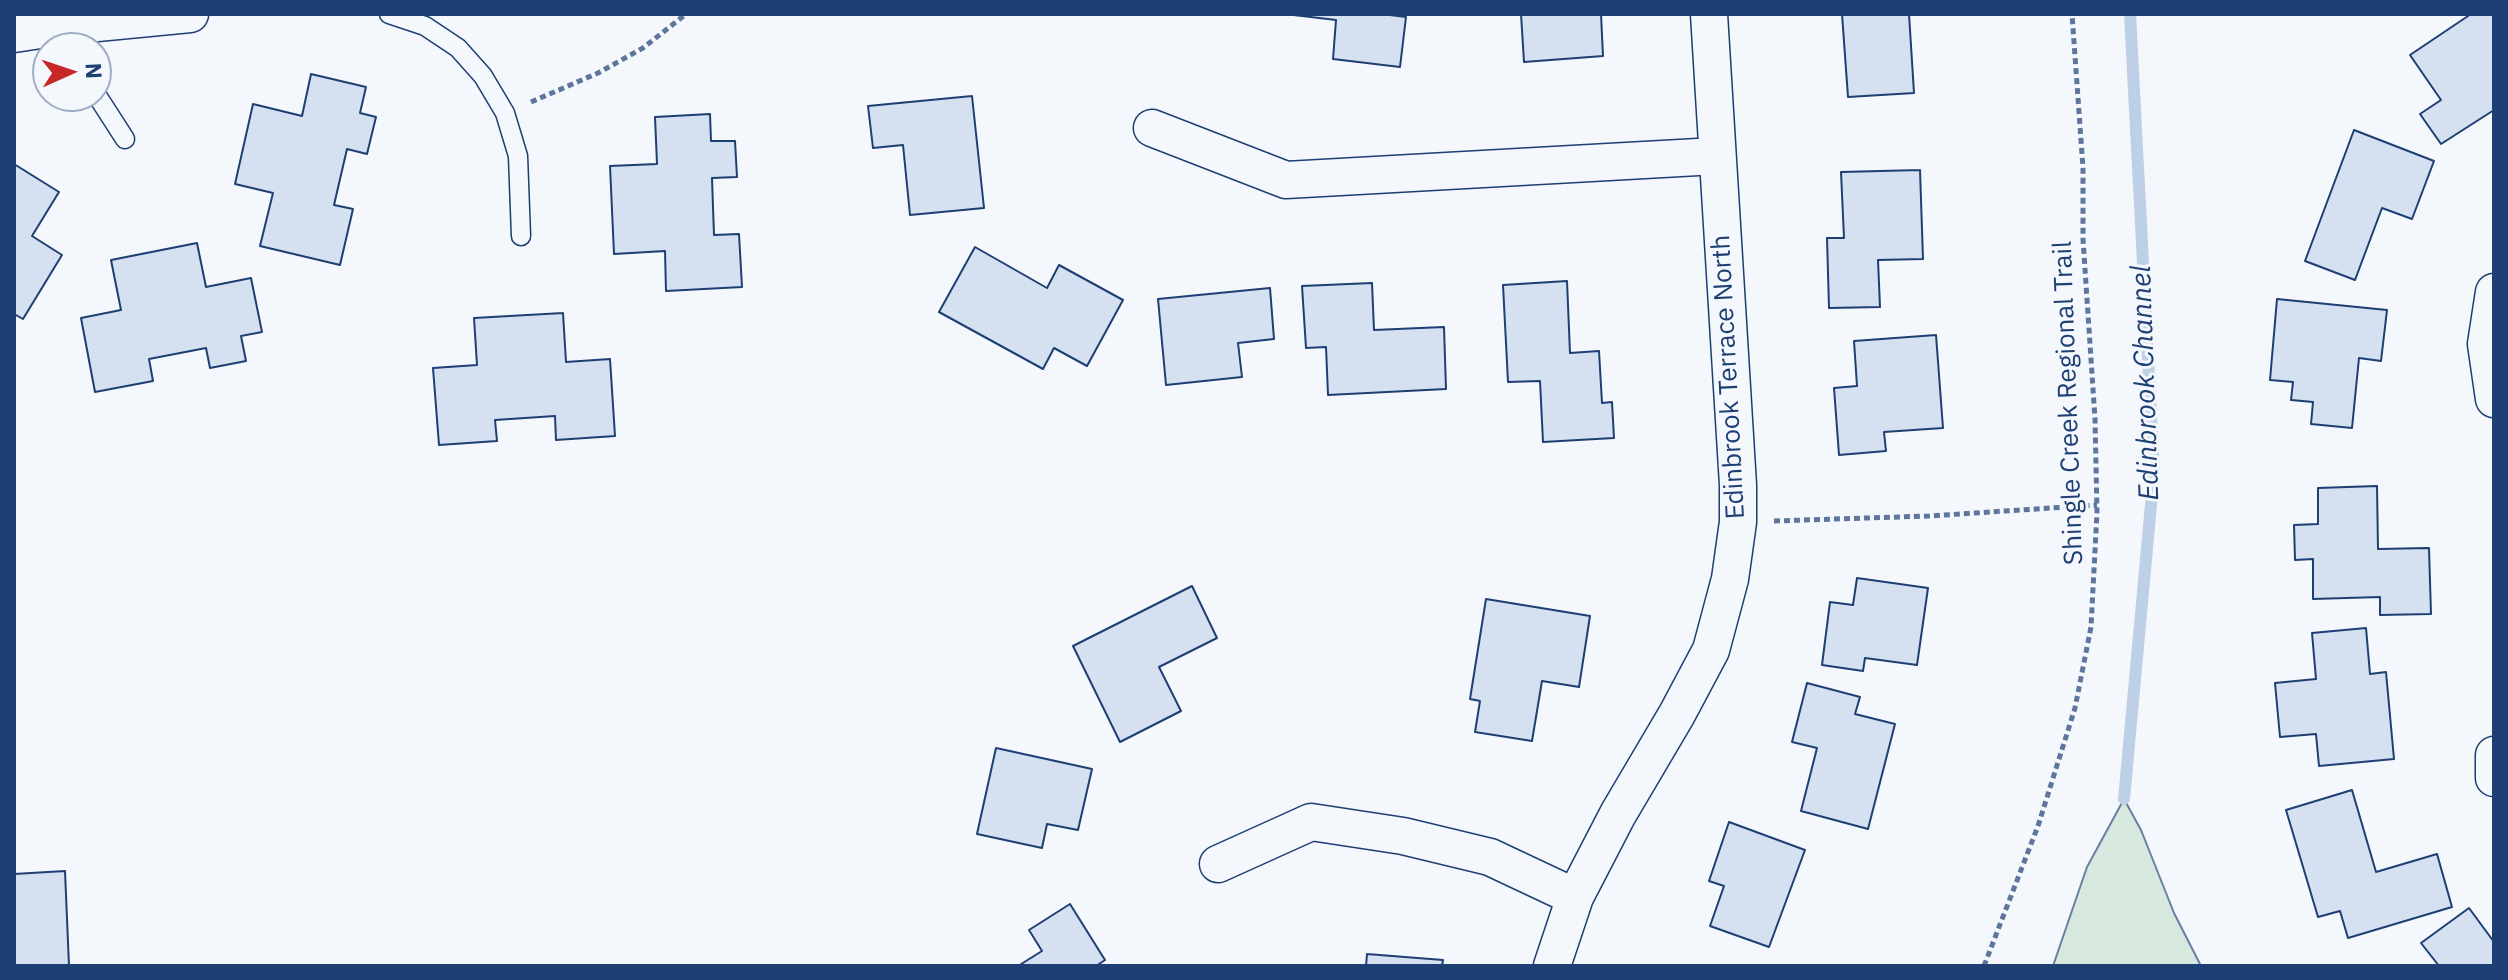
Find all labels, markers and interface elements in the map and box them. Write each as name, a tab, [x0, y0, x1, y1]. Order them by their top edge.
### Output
north arrow	[32, 32, 112, 112]
text: N	[80, 62, 109, 80]
street label: Edinbrook Terrace North	[1706, 234, 1752, 520]
street label: Shingle Creek Regional Trail	[2048, 241, 2090, 565]
water label: Edinbrook Channel	[2125, 265, 2167, 501]

